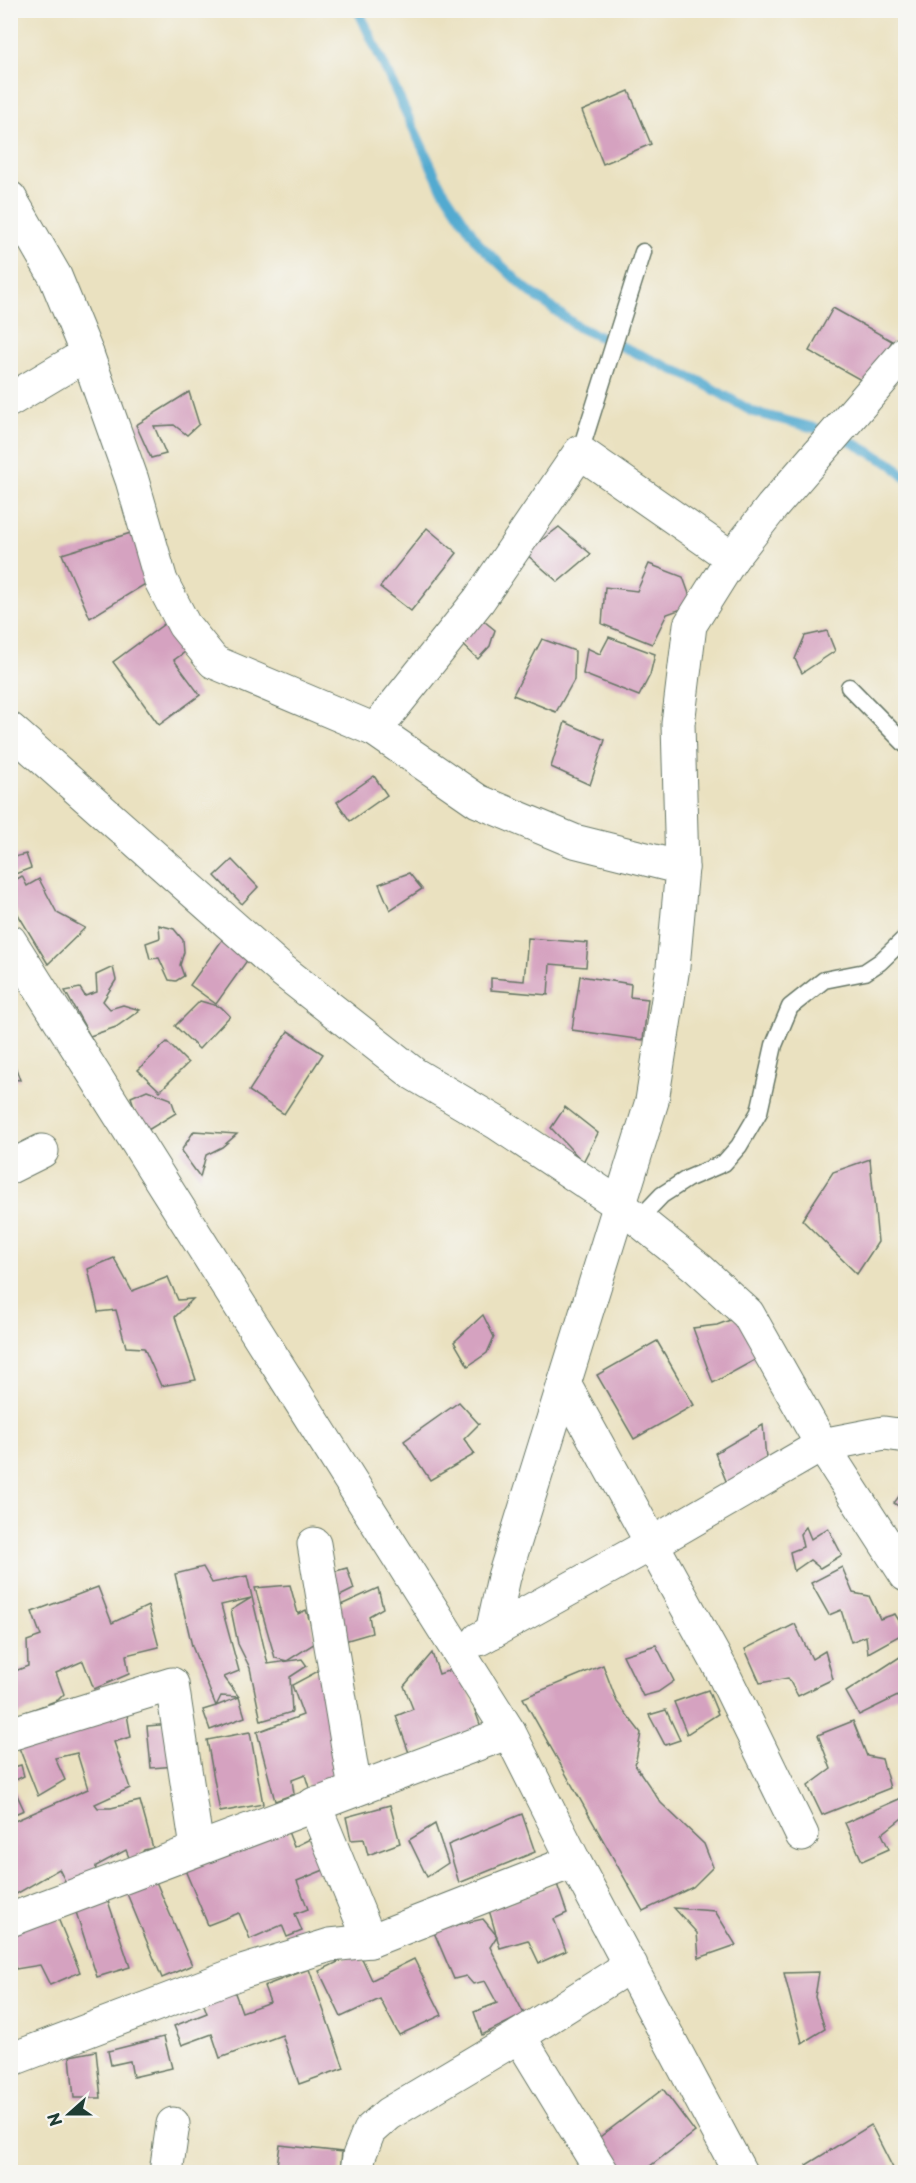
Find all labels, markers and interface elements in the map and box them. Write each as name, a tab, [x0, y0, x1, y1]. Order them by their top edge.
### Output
north arrow	[39, 2084, 99, 2144]
text: N	[41, 2110, 68, 2130]

